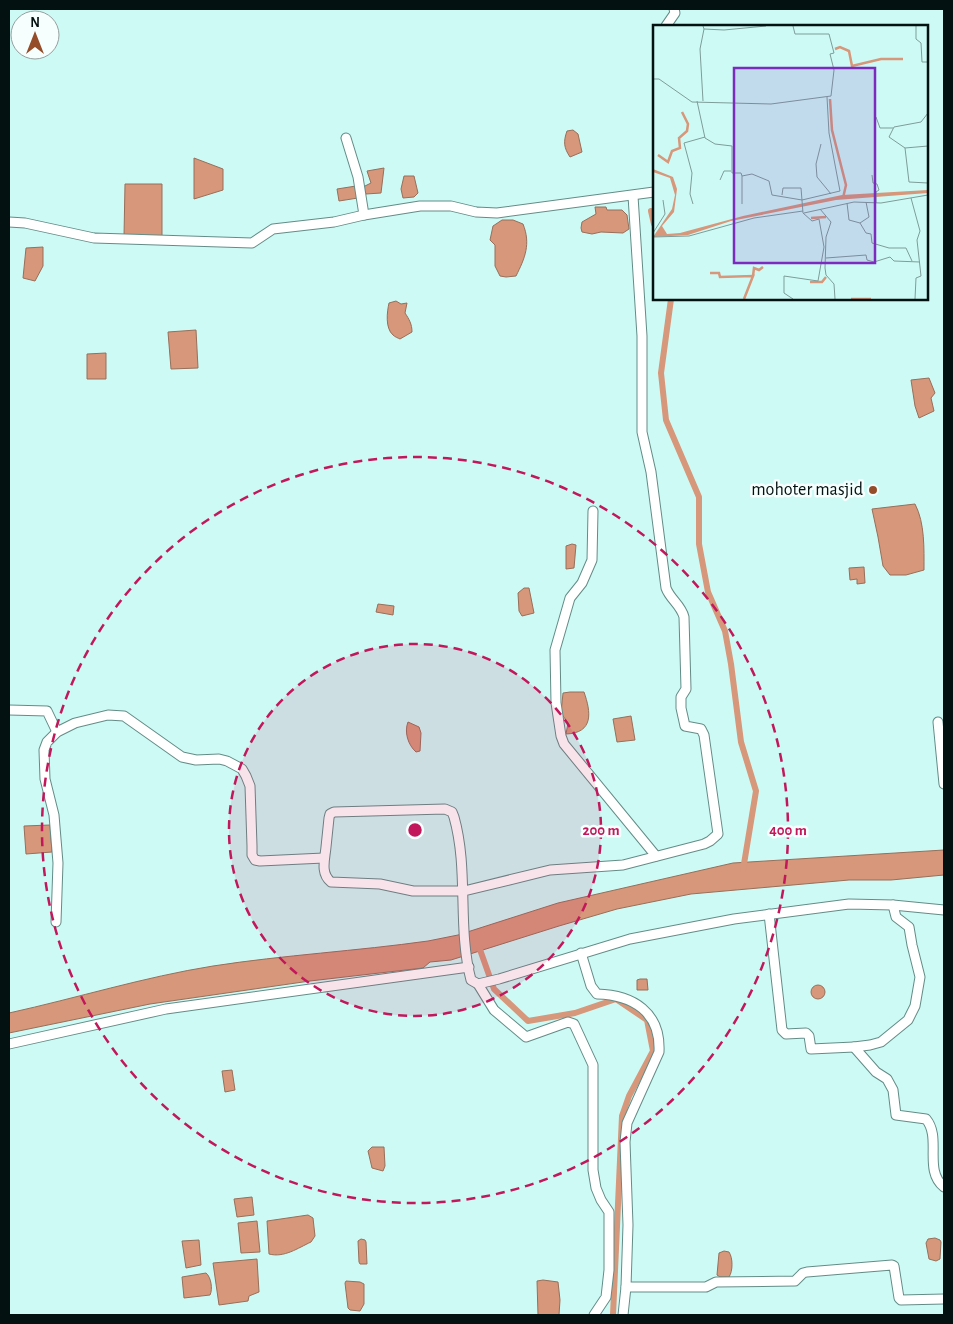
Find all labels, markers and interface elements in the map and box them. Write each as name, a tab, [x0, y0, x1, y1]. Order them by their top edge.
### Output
north arrow	[10, 10, 60, 60]
text: N	[30, 16, 40, 30]
inset map	[653, 25, 928, 300]
place label: mohoter masjid	[751, 481, 863, 499]
marker: mohoter masjid	[867, 484, 879, 496]
centre of rings	[406, 821, 424, 839]
text: 200 m	[582, 823, 620, 838]
text: 400 m	[769, 823, 807, 838]

